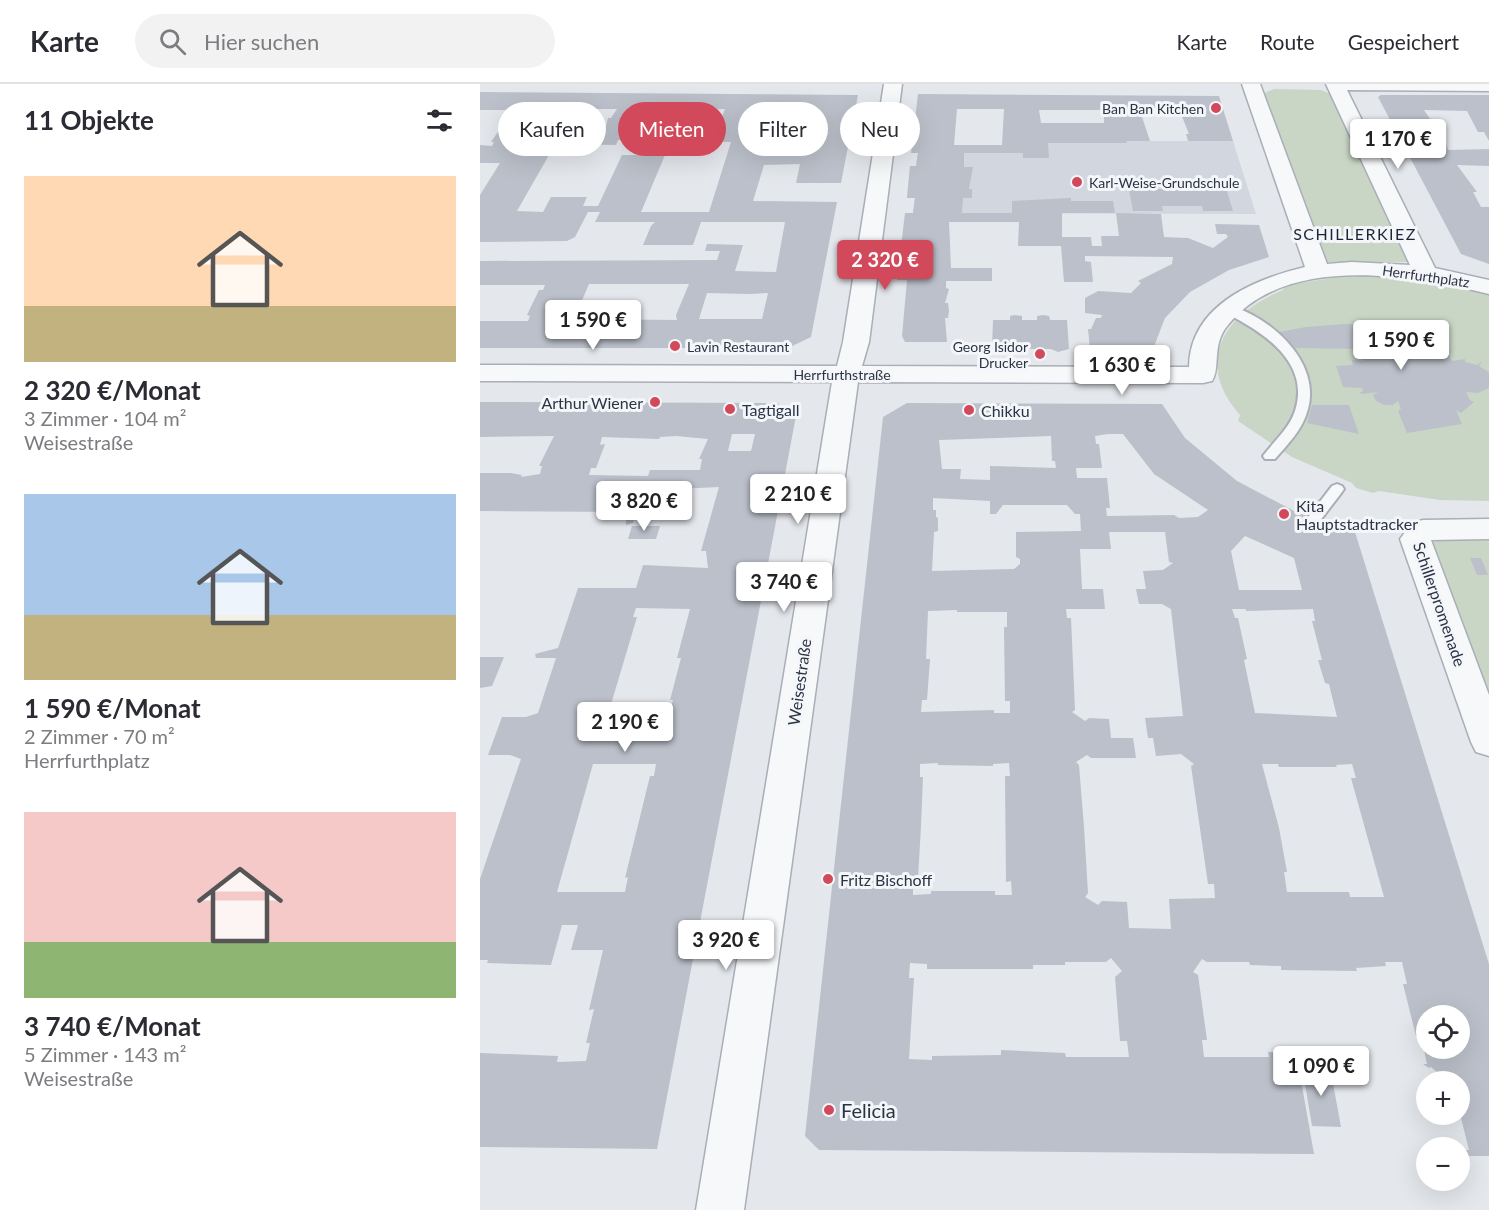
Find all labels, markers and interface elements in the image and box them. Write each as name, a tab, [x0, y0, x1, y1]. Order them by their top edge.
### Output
search box	[135, 14, 555, 68]
text: Karte	[30, 24, 99, 58]
icon: search	[156, 25, 189, 58]
text: Hier suchen	[204, 28, 319, 55]
text: Karte	[1177, 29, 1227, 54]
text: Route	[1260, 29, 1315, 54]
text: Gespeichert	[1348, 29, 1459, 54]
place label: Ban Ban Kitchen	[1102, 100, 1204, 117]
marker: Ban Ban Kitchen	[1209, 101, 1223, 115]
chip: Kaufen	[498, 102, 606, 156]
chip: Mieten	[618, 102, 726, 156]
chip: Filter	[738, 102, 828, 156]
chip: Neu	[840, 102, 920, 156]
text: 11 Objekte	[24, 104, 154, 136]
icon: filters	[423, 104, 456, 137]
pin: 1 170 €	[1343, 119, 1453, 170]
text: 1 170 €	[1364, 126, 1432, 150]
place label: Karl-Weise-Grundschule	[1089, 174, 1239, 191]
marker: Karl-Weise-Grundschule	[1070, 175, 1084, 189]
icon: home	[186, 215, 294, 323]
district label: SCHILLERKIEZ	[1293, 224, 1417, 243]
pin: 2 320 €	[830, 240, 940, 291]
text: 2 320 €	[851, 247, 919, 271]
street label: Herrfurthplatz	[1381, 261, 1471, 291]
pin: 1 590 €	[538, 300, 648, 351]
text: 1 590 €	[559, 307, 627, 331]
pin: 1 590 €	[1346, 320, 1456, 371]
text: 1 590 €	[1367, 327, 1435, 351]
place label: Lavin Restaurant	[687, 338, 789, 355]
place label: Georg Isidor Drucker	[953, 338, 1028, 371]
marker: Lavin Restaurant	[668, 339, 682, 353]
pin: 1 630 €	[1067, 345, 1177, 396]
marker: Georg Isidor Drucker	[1033, 347, 1047, 361]
text: 1 630 €	[1088, 352, 1156, 376]
street label: Herrfurthstraße	[793, 366, 891, 383]
text: 2 320 €/Monat	[24, 374, 201, 406]
place label: Arthur Wiener	[541, 393, 643, 412]
marker: Arthur Wiener	[648, 395, 662, 409]
place label: Tagtigall	[742, 400, 800, 419]
place label: Chikku	[981, 401, 1030, 420]
marker: Tagtigall	[723, 402, 737, 416]
marker: Chikku	[962, 403, 976, 417]
text: 3 Zimmer · 104 m²	[24, 406, 186, 430]
text: Weisestraße	[24, 430, 133, 454]
pin: 2 210 €	[743, 474, 853, 525]
pin: 3 820 €	[589, 481, 699, 532]
text: 2 210 €	[764, 481, 832, 505]
text: 3 820 €	[610, 488, 678, 512]
place label: Kita Hauptstadtracker	[1296, 496, 1418, 533]
marker: Kita Hauptstadtracker	[1277, 507, 1291, 521]
icon: home	[186, 533, 294, 641]
street label: Schillerpromenade	[1410, 539, 1470, 669]
pin: 3 740 €	[729, 562, 839, 613]
text: 3 740 €	[750, 569, 818, 593]
street label: Weisestraße	[784, 637, 814, 727]
text: 1 590 €/Monat	[24, 692, 201, 724]
pin: 2 190 €	[570, 702, 680, 753]
text: 2 190 €	[591, 709, 659, 733]
text: 2 Zimmer · 70 m²	[24, 724, 175, 748]
text: Herrfurthplatz	[24, 748, 150, 772]
icon: home	[186, 851, 294, 959]
place label: Fritz Bischoff	[840, 870, 932, 889]
marker: Fritz Bischoff	[821, 872, 835, 886]
pin: 3 920 €	[671, 920, 781, 971]
text: 3 920 €	[692, 927, 760, 951]
map controls	[1416, 1005, 1470, 1191]
button: locate	[1416, 1005, 1470, 1059]
text: 3 740 €/Monat	[24, 1010, 201, 1042]
text: 5 Zimmer · 143 m²	[24, 1042, 186, 1066]
pin: 1 090 €	[1266, 1046, 1376, 1097]
text: 1 090 €	[1287, 1053, 1355, 1077]
text: Weisestraße	[24, 1066, 133, 1090]
button: +	[1416, 1071, 1470, 1125]
place label: Felicia	[841, 1098, 896, 1122]
marker: Felicia	[822, 1103, 836, 1117]
button: −	[1416, 1137, 1470, 1191]

